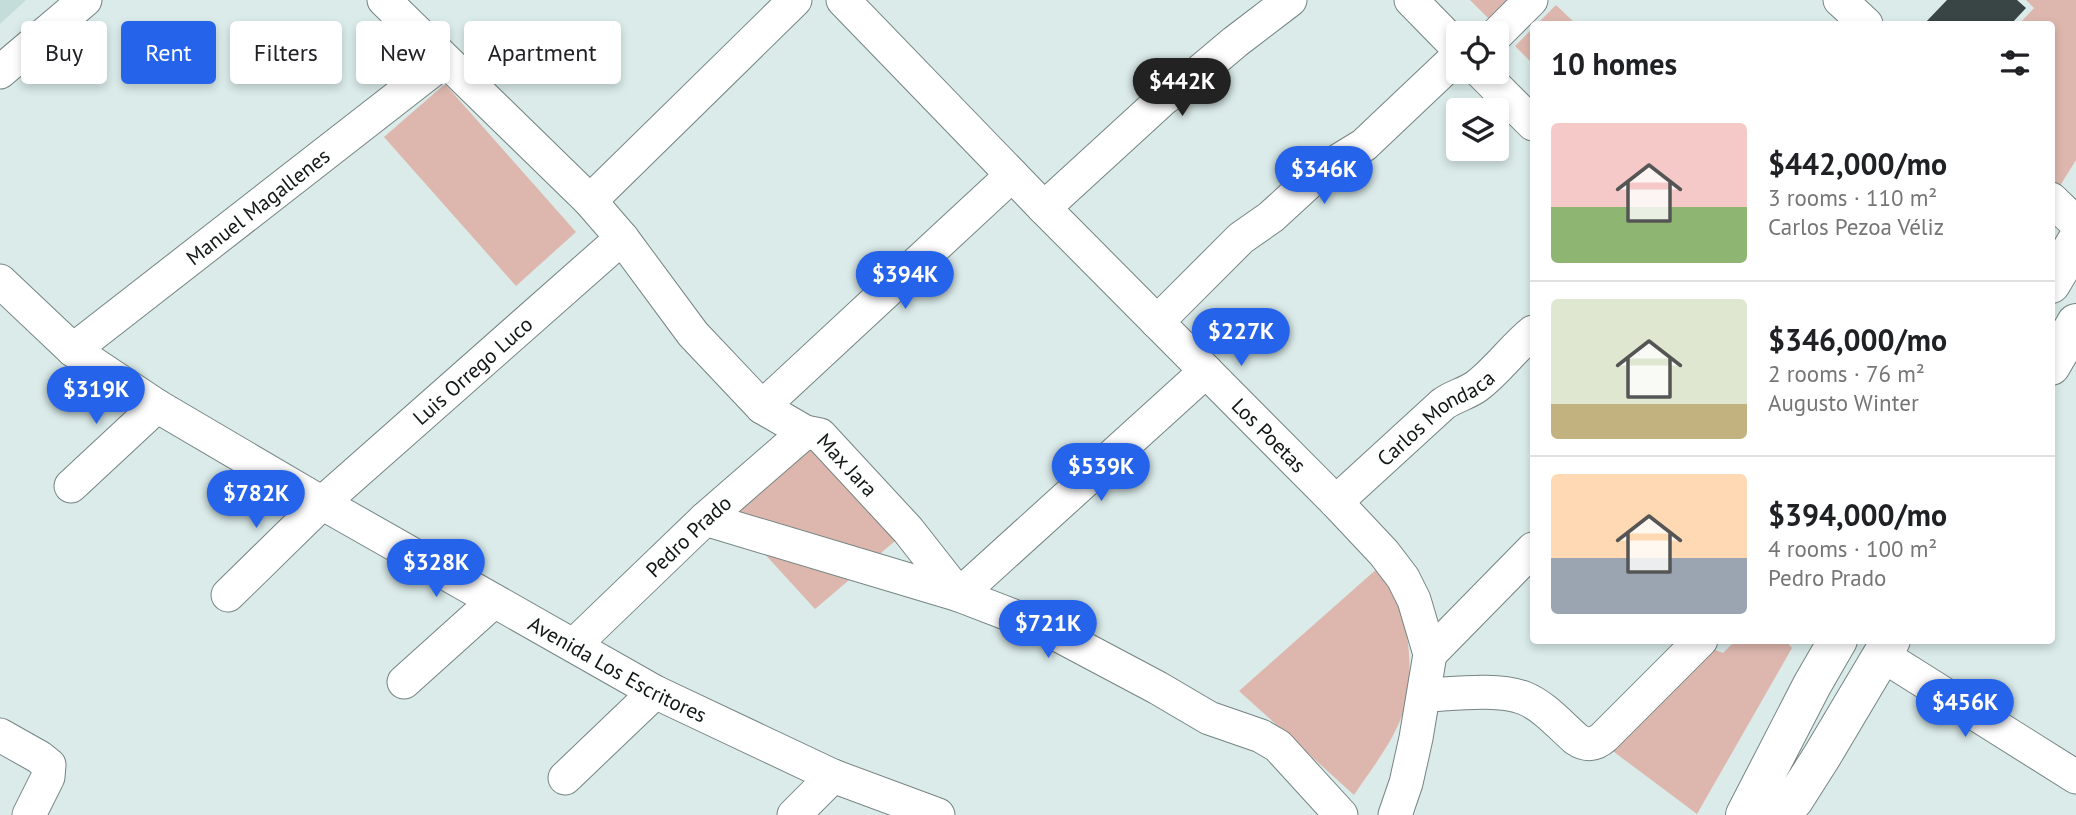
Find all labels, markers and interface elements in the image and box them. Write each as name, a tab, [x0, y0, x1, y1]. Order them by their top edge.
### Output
chip: Buy	[21, 21, 107, 84]
chip: Rent	[121, 21, 216, 84]
chip: Filters	[230, 21, 342, 84]
chip: New	[356, 21, 450, 84]
chip: Apartment	[464, 21, 621, 84]
map controls	[1446, 21, 1509, 161]
button: locate	[1446, 21, 1509, 84]
text: 10 homes	[1551, 44, 1677, 83]
icon: filters	[1996, 44, 2034, 82]
pin: $442K	[1133, 58, 1231, 118]
text: $442K	[1149, 66, 1215, 95]
button: layers	[1446, 98, 1509, 161]
street label: Manuel Magallenes	[180, 142, 335, 271]
text: $442,000/mo	[1768, 144, 1947, 183]
pin: $346K	[1275, 146, 1373, 206]
icon: home	[1607, 151, 1691, 235]
text: $346K	[1291, 154, 1357, 183]
text: 3 rooms · 110 m²	[1768, 183, 1937, 212]
text: Carlos Pezoa Véliz	[1768, 212, 1944, 241]
pin: $394K	[856, 252, 954, 311]
text: $394K	[872, 259, 938, 288]
pin: $227K	[1192, 308, 1290, 368]
street label: Luis Orrego Luco	[407, 310, 538, 430]
text: $227K	[1208, 316, 1274, 345]
text: $346,000/mo	[1768, 320, 1947, 359]
icon: home	[1607, 327, 1691, 411]
text: 2 rooms · 76 m²	[1768, 359, 1925, 388]
street label: Carlos Mondaca	[1371, 364, 1500, 471]
pin: $319K	[47, 366, 145, 426]
text: $319K	[63, 374, 129, 403]
text: Augusto Winter	[1768, 388, 1919, 417]
street label: Los Poetas	[1226, 392, 1312, 478]
street label: Max Jara	[811, 427, 883, 502]
pin: $539K	[1052, 444, 1150, 503]
text: $539K	[1068, 451, 1134, 480]
pin: $782K	[207, 470, 305, 530]
text: $782K	[223, 478, 289, 507]
street label: Pedro Prado	[640, 489, 737, 583]
text: $394,000/mo	[1768, 495, 1947, 534]
icon: home	[1607, 502, 1691, 586]
text: 4 rooms · 100 m²	[1768, 534, 1937, 563]
pin: $328K	[387, 540, 485, 599]
text: $328K	[403, 547, 469, 576]
text: Pedro Prado	[1768, 563, 1886, 592]
pin: $721K	[999, 600, 1097, 660]
text: $721K	[1015, 608, 1081, 637]
street label: Avenida Los Escritores	[524, 610, 711, 728]
pin: $456K	[1916, 680, 2014, 739]
text: $456K	[1932, 687, 1998, 716]

